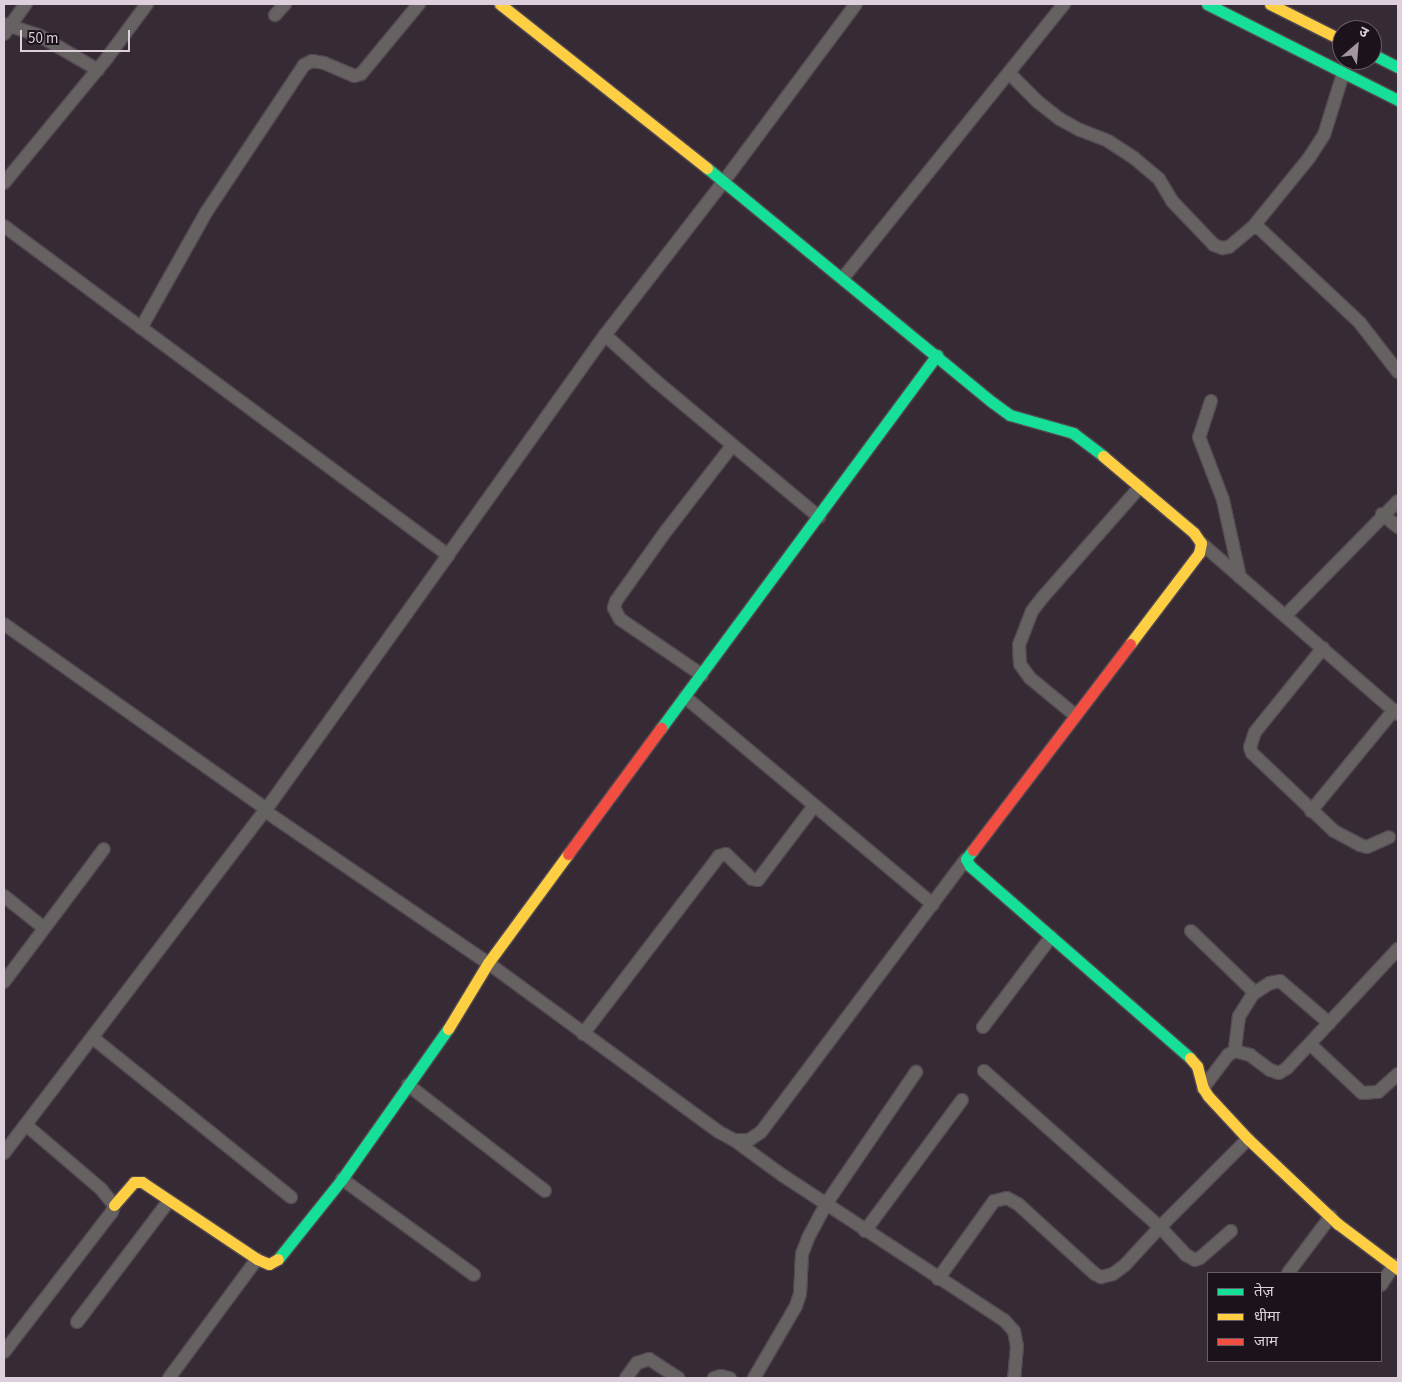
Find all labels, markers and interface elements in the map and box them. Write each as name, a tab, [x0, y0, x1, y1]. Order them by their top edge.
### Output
scale bar	[22, 20, 132, 52]
north arrow	[1332, 20, 1382, 70]
text: उ	[1355, 22, 1372, 43]
text: 50 m	[28, 28, 58, 49]
legend	[1207, 1272, 1382, 1362]
text: तेज़	[1254, 1281, 1274, 1302]
text: धीमा	[1254, 1306, 1280, 1327]
text: जाम	[1254, 1331, 1278, 1352]

